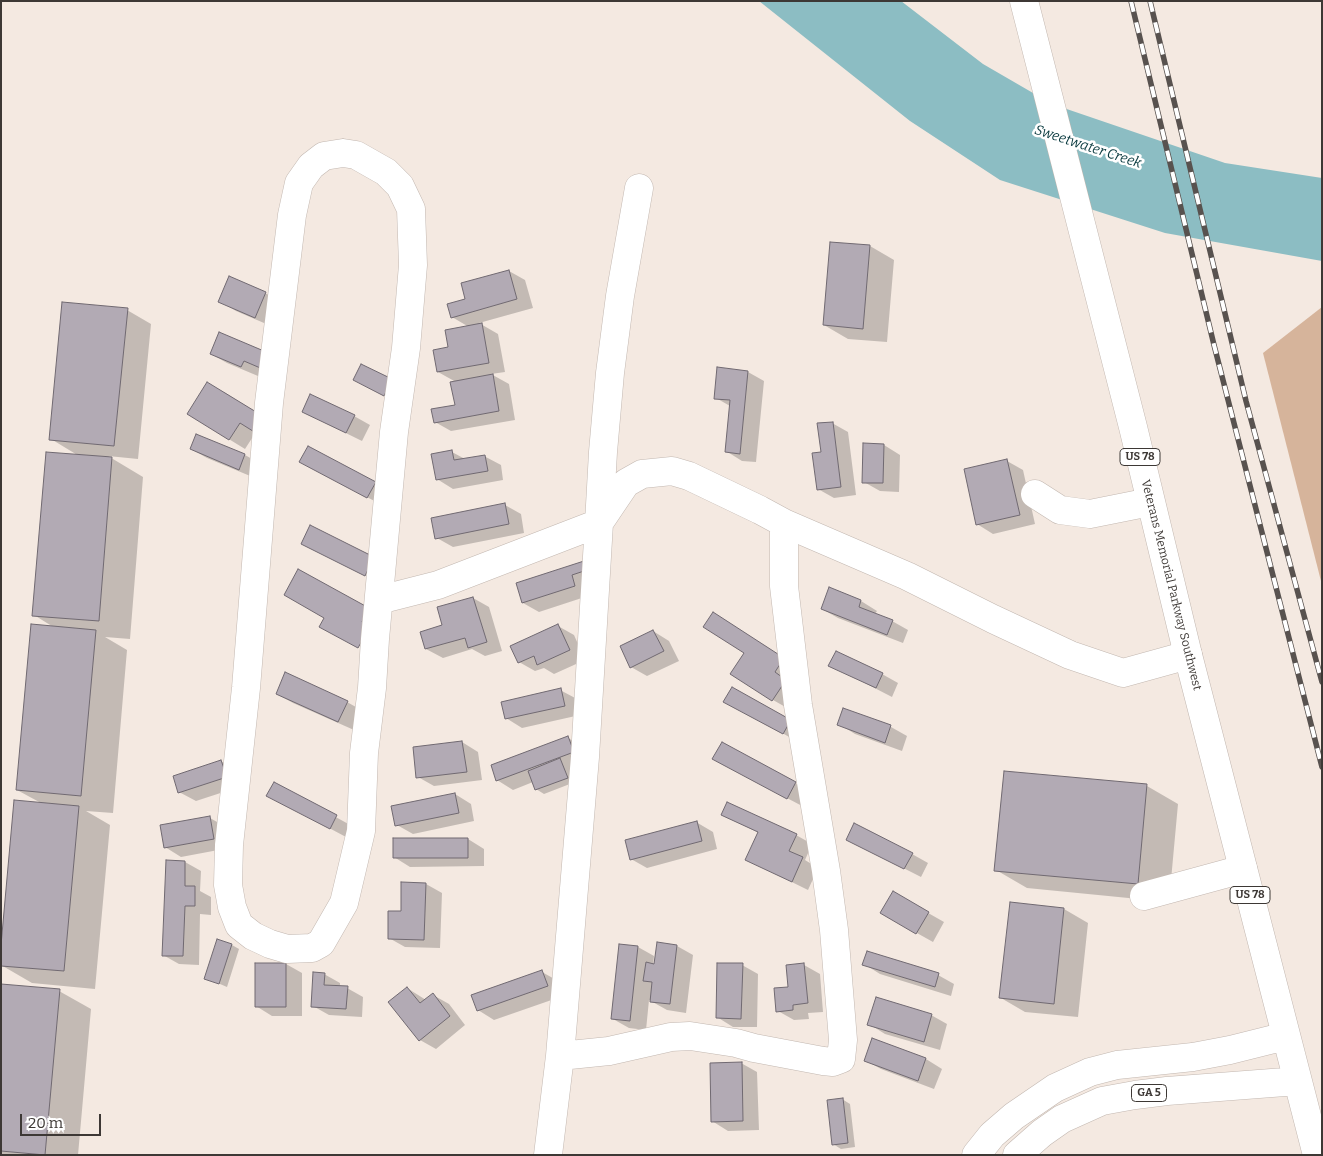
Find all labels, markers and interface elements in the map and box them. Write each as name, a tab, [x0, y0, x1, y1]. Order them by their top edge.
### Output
water label: Sweetwater Creek	[1032, 122, 1144, 172]
road number: US 78	[1120, 448, 1160, 466]
street label: Veterans Memorial Parkway Southwest	[1138, 478, 1204, 692]
road number: US 78	[1230, 886, 1270, 904]
road number: GA 5	[1132, 1084, 1166, 1102]
scale bar	[22, 1104, 104, 1136]
text: 20 m	[28, 1114, 63, 1132]

